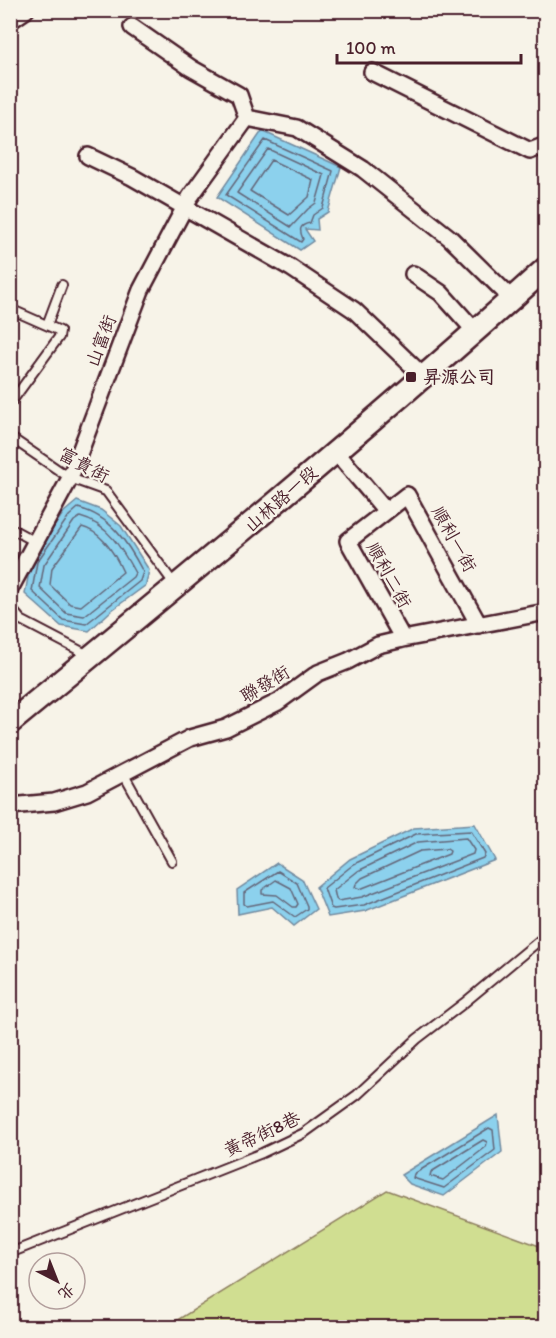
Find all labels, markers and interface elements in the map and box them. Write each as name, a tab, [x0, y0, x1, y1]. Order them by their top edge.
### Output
scale bar	[337, 27, 522, 65]
text: 100 m	[346, 37, 396, 59]
street label: 山富街	[81, 312, 121, 370]
place label: 昇源公司	[423, 366, 495, 388]
marker: 昇源公司	[404, 370, 418, 384]
street label: 富貴街	[55, 443, 113, 487]
street label: 山林路一段	[240, 461, 322, 537]
street label: 順利一街	[427, 502, 481, 576]
street label: 順利二街	[362, 538, 416, 612]
street label: 聯發街	[236, 661, 294, 707]
street label: 黃帝街8巷	[220, 1107, 304, 1161]
north arrow	[27, 1251, 87, 1311]
text: 北	[54, 1279, 79, 1304]

